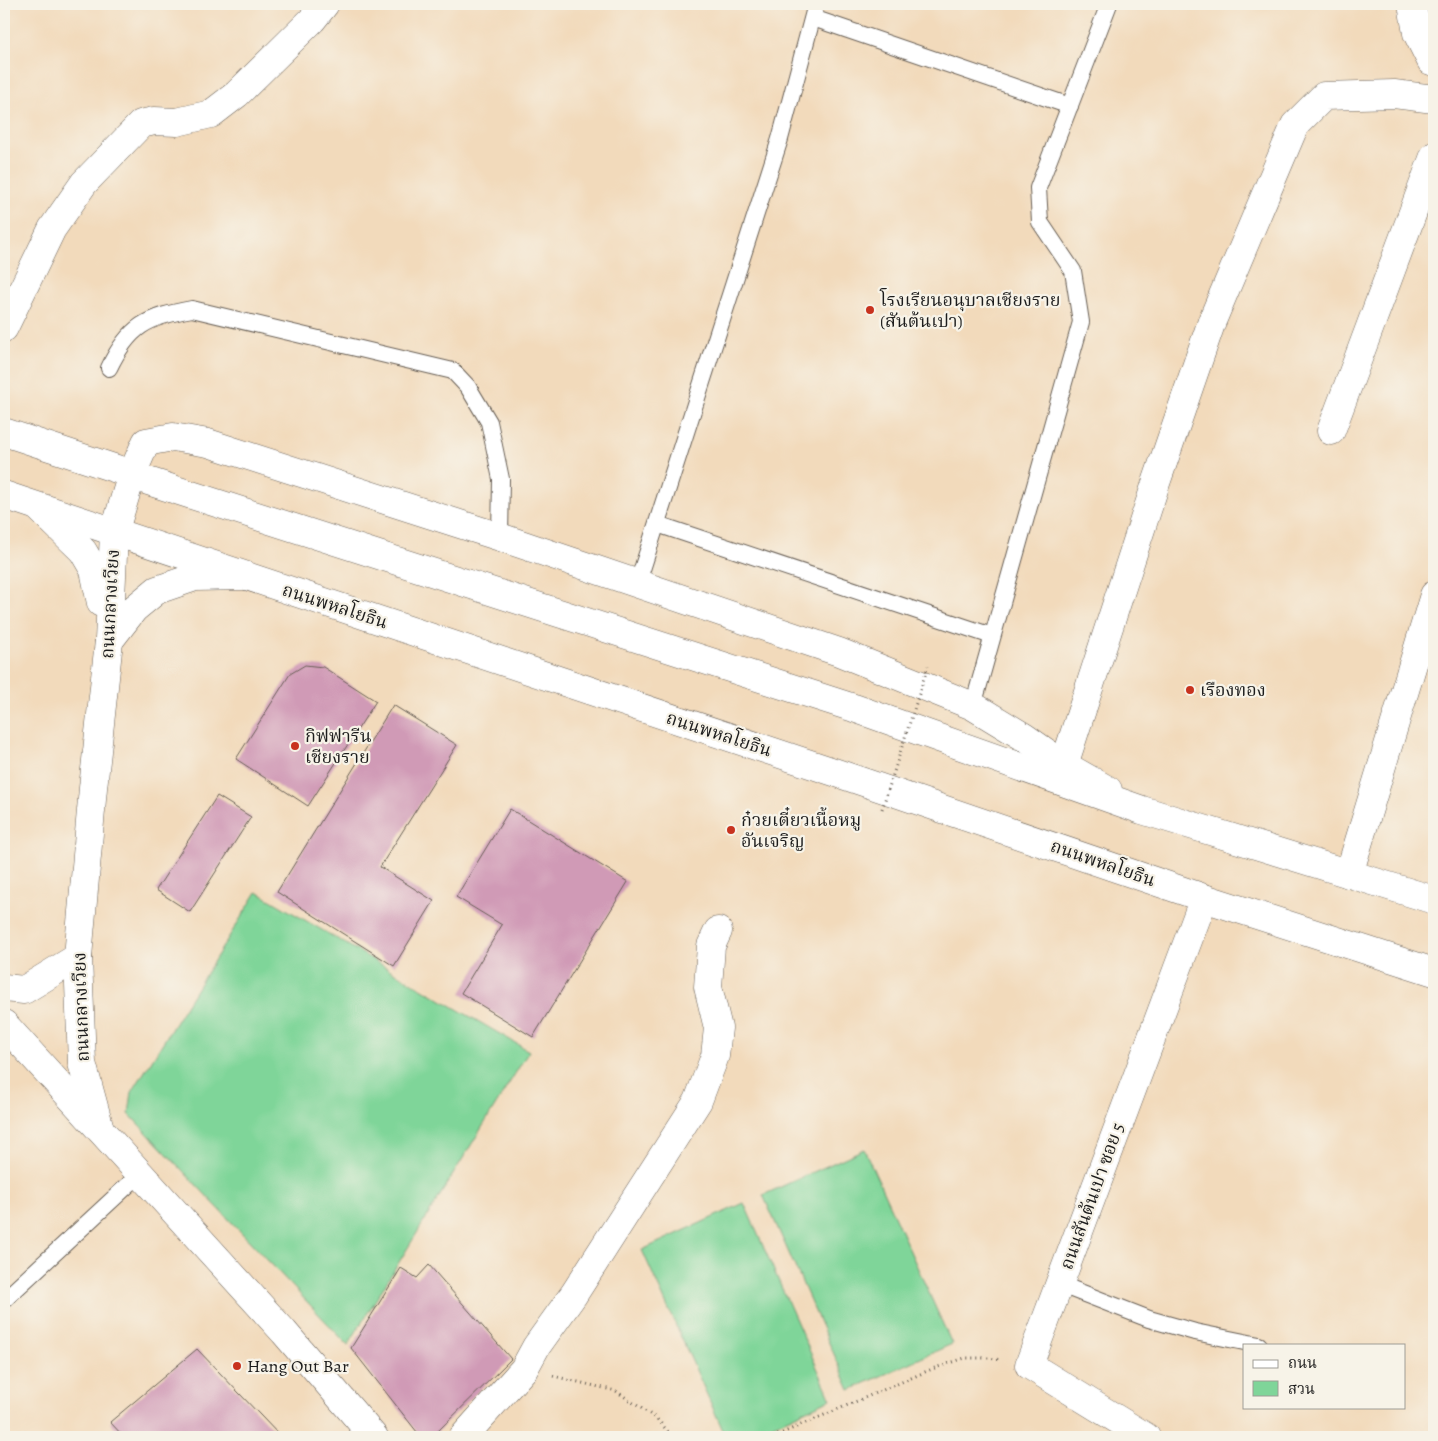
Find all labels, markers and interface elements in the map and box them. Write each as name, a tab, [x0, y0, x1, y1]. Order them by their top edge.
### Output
place label: โรงเรียนอนุบาลเชียงราย (สันต้นเปา)	[879, 287, 1061, 333]
marker: โรงเรียนอนุบาลเชียงราย (สันต้นเปา)	[864, 304, 876, 316]
street label: ถนนกลางเวียง	[95, 549, 125, 659]
street label: ถนนพหลโยธิน	[279, 577, 391, 634]
place label: เรืองทอง	[1200, 678, 1266, 702]
marker: เรืองทอง	[1184, 684, 1196, 696]
street label: ถนนพหลโยธิน	[663, 705, 775, 762]
place label: กิฟฟารีน เชียงราย	[305, 724, 372, 769]
marker: กิฟฟารีน เชียงราย	[289, 740, 301, 752]
place label: ก๋วยเตี๋ยวเนื้อหมู อันเจริญ	[741, 806, 861, 853]
marker: ก๋วยเตี๋ยวเนื้อหมู อันเจริญ	[725, 824, 737, 836]
street label: ถนนพหลโยธิน	[1047, 833, 1159, 892]
street label: ถนนกลางเวียง	[67, 952, 95, 1062]
street label: ถนนสันต้นเปา ซอย 5	[1054, 1119, 1130, 1273]
legend	[1243, 1344, 1406, 1408]
text: ถนน	[1288, 1353, 1317, 1373]
place label: Hang Out Bar	[247, 1354, 349, 1378]
marker: Hang Out Bar	[231, 1360, 243, 1372]
text: สวน	[1288, 1379, 1315, 1399]

